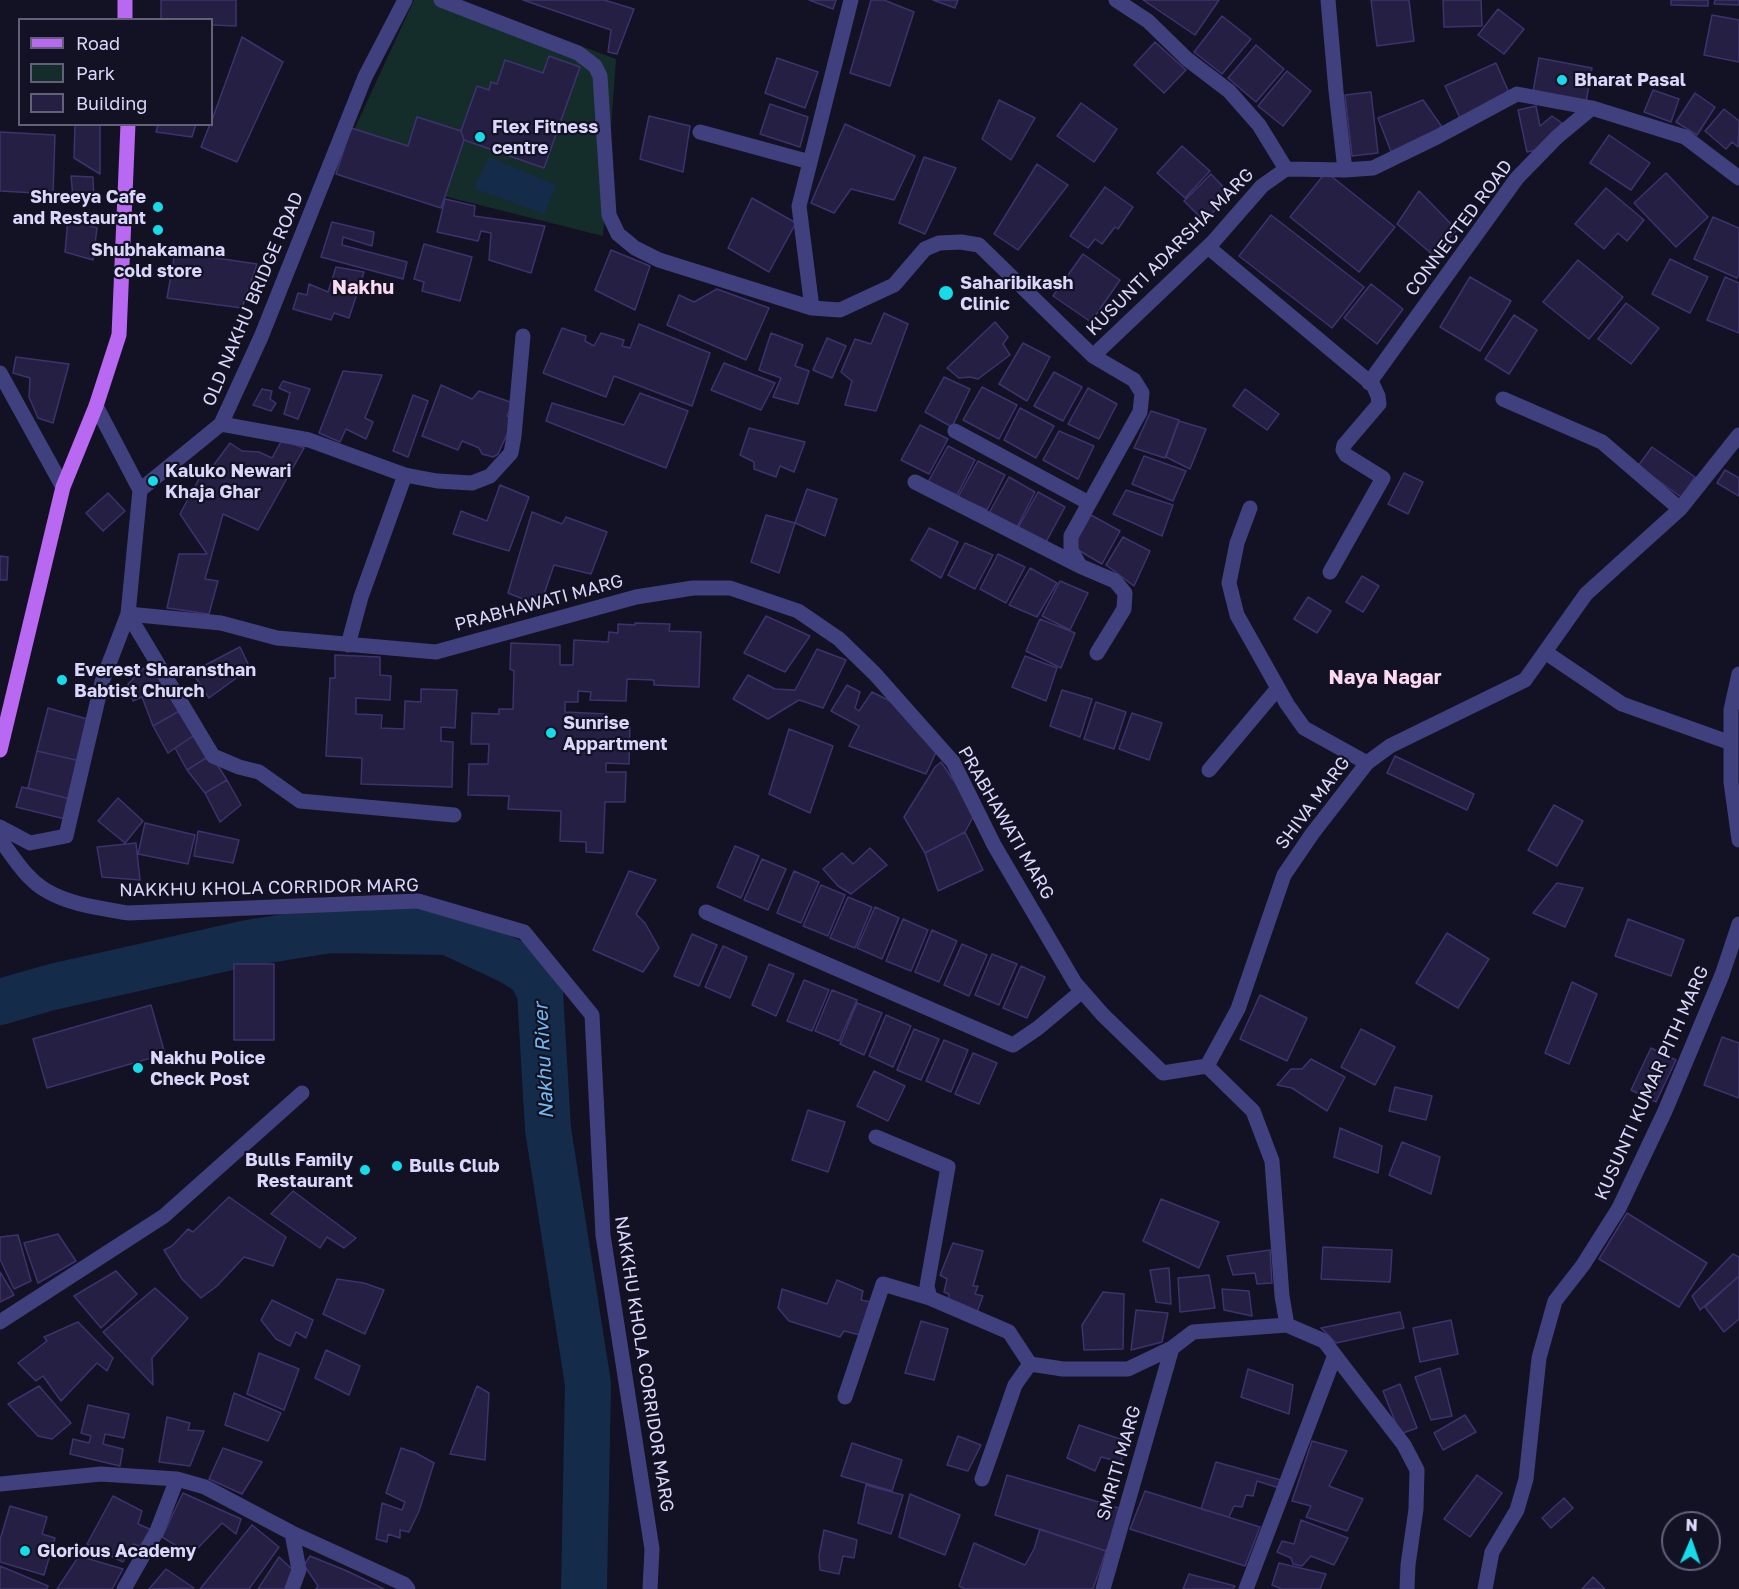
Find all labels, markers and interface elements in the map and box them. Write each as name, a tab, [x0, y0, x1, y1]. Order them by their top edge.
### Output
legend	[18, 18, 213, 126]
text: Road	[76, 32, 120, 54]
text: Park	[76, 62, 115, 84]
place label: Bharat Pasal	[1574, 69, 1686, 91]
marker: Bharat Pasal	[1555, 73, 1569, 87]
text: Building	[76, 92, 147, 114]
place label: Flex Fitness centre	[492, 116, 598, 158]
marker: Flex Fitness centre	[473, 130, 487, 144]
street label: CONNECTED ROAD	[1401, 156, 1517, 300]
street label: KUSUNTI ADARSHA MARG	[1082, 164, 1258, 340]
place label: Shreeya Cafe and Restaurant	[13, 186, 146, 228]
street label: OLD NAKHU BRIDGE ROAD	[198, 189, 308, 409]
marker: Shreeya Cafe and Restaurant	[151, 200, 165, 214]
marker: Shubhakamana cold store	[151, 223, 165, 237]
place label: Shubhakamana cold store	[91, 239, 225, 282]
place label: Saharibikash Clinic	[960, 272, 1073, 314]
district label: Nakhu	[332, 276, 394, 300]
marker: Saharibikash Clinic	[937, 284, 955, 302]
place label: Kaluko Newari Khaja Ghar	[165, 460, 292, 502]
marker: Kaluko Newari Khaja Ghar	[146, 474, 160, 488]
street label: PRABHAWATI MARG	[452, 570, 626, 636]
place label: Everest Sharansthan Babtist Church	[74, 659, 256, 702]
district label: Naya Nagar	[1329, 666, 1441, 690]
marker: Everest Sharansthan Babtist Church	[55, 673, 69, 687]
place label: Sunrise Appartment	[563, 712, 667, 754]
marker: Sunrise Appartment	[544, 726, 558, 740]
street label: PRABHAWATI MARG	[953, 743, 1059, 903]
street label: SHIVA MARG	[1271, 752, 1355, 854]
street label: NAKKHU KHOLA CORRIDOR MARG	[119, 875, 419, 901]
street label: KUSUNTI KUMAR PITH MARG	[1590, 962, 1714, 1204]
water label: Nakhu River	[529, 1002, 559, 1120]
place label: Nakhu Police Check Post	[150, 1047, 265, 1090]
marker: Nakhu Police Check Post	[131, 1061, 145, 1075]
place label: Bulls Family Restaurant	[245, 1149, 353, 1192]
place label: Bulls Club	[409, 1155, 500, 1177]
marker: Bulls Club	[390, 1159, 404, 1173]
marker: Bulls Family Restaurant	[358, 1163, 372, 1177]
street label: NAKKHU KHOLA CORRIDOR MARG	[610, 1214, 678, 1514]
street label: SMRITI MARG	[1092, 1403, 1146, 1523]
north arrow	[1661, 1511, 1721, 1571]
text: N	[1685, 1515, 1698, 1535]
place label: Glorious Academy	[37, 1540, 196, 1562]
marker: Glorious Academy	[18, 1544, 32, 1558]

